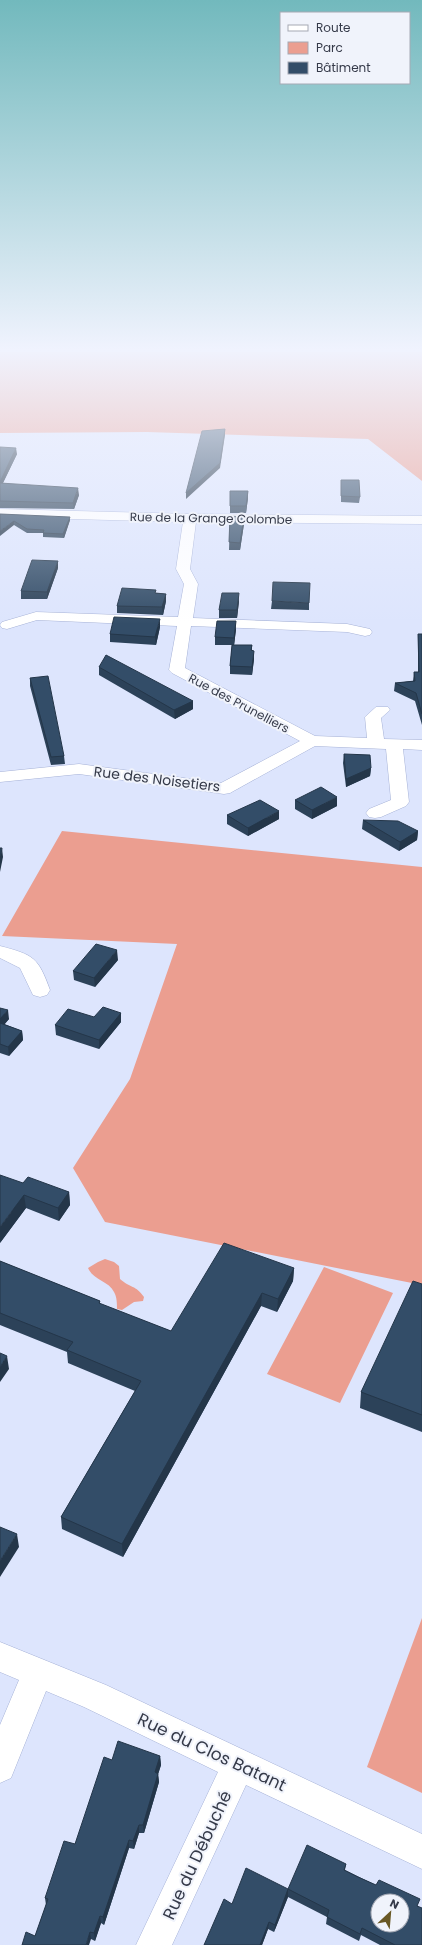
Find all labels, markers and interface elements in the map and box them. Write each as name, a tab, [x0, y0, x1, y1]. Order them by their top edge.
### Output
legend	[280, 12, 410, 84]
text: Route	[316, 19, 350, 36]
text: Parc	[316, 39, 343, 56]
text: Bâtiment	[316, 59, 371, 76]
street label: Rue de la Grange Colombe	[130, 508, 292, 528]
street label: Rue des Prunelliers	[186, 669, 292, 737]
street label: Rue des Noisetiers	[93, 761, 221, 797]
street label: Rue du Clos Batant	[134, 1707, 290, 1797]
street label: Rue du Débuché	[157, 1787, 237, 1923]
north arrow	[370, 1893, 410, 1933]
text: N	[387, 1895, 402, 1913]

